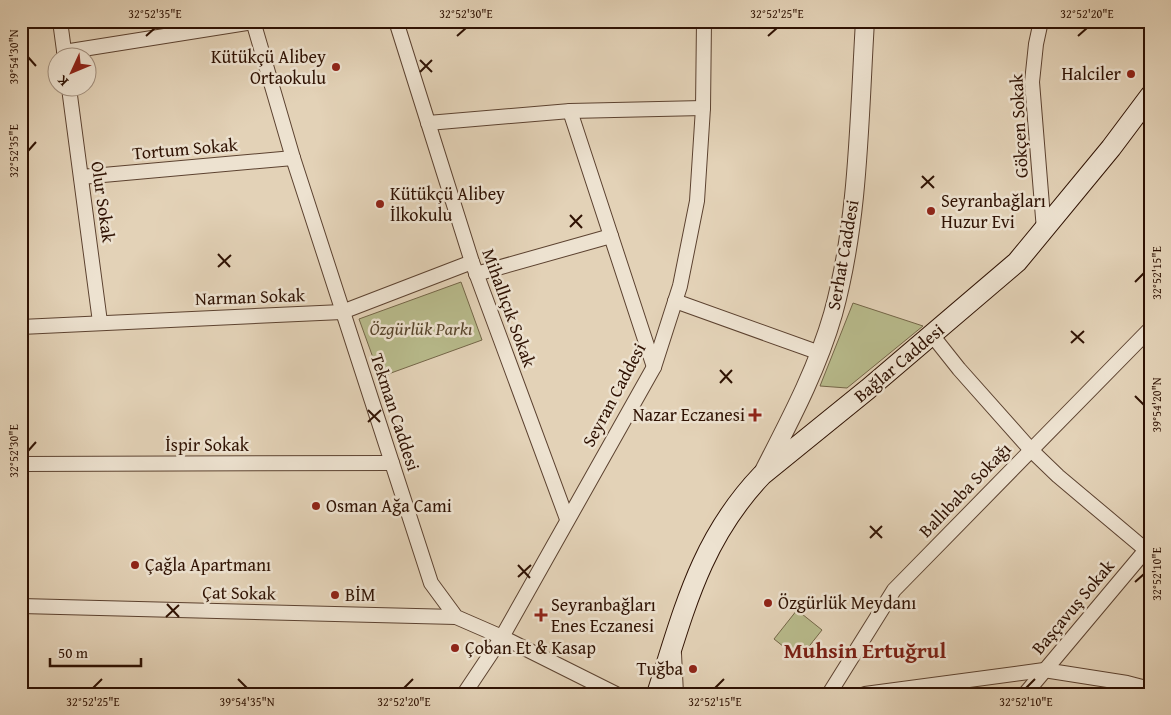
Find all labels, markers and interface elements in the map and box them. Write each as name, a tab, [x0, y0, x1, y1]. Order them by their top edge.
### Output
text: 32°52'35"E	[128, 5, 182, 22]
text: 32°52'30"E	[439, 5, 493, 22]
text: 32°52'25"E	[750, 5, 804, 22]
text: 32°52'20"E	[1060, 5, 1114, 22]
text: 39°54'30"N	[5, 29, 22, 85]
place label: Kütükçü Alibey Ortaokulu	[211, 43, 326, 91]
north arrow	[48, 48, 98, 98]
place label: Halciler	[1062, 60, 1122, 87]
marker: Kütükçü Alibey Ortaokulu	[330, 61, 342, 73]
marker: Halciler	[1125, 68, 1137, 80]
text: K	[52, 71, 73, 91]
street label: Gökçen Sokak	[1002, 72, 1035, 179]
text: 32°52'35"E	[5, 124, 22, 178]
street label: Tortum Sokak	[131, 130, 240, 167]
street label: Olur Sokak	[84, 160, 123, 245]
place label: Kütükçü Alibey İlkokulu	[390, 180, 505, 228]
place label: Seyranbağları Huzur Evi	[941, 187, 1046, 235]
marker: Kütükçü Alibey İlkokulu	[374, 198, 386, 210]
street label: Serhat Caddesi	[820, 198, 866, 312]
marker: Seyranbağları Huzur Evi	[925, 205, 937, 217]
street label: Mihallıçık Sokak	[475, 245, 544, 372]
text: 32°52'15"E	[1148, 246, 1165, 300]
street label: Narman Sokak	[195, 281, 306, 312]
park label: Özgürlük Parkı	[370, 315, 473, 342]
street label: Bağlar Caddesi	[848, 317, 950, 409]
street label: Seyran Caddesi	[575, 338, 652, 452]
street label: Tekman Caddesi	[364, 349, 427, 474]
text: 39°54'20"N	[1148, 377, 1165, 433]
place label: Nazar Eczanesi	[633, 401, 745, 428]
marker: Nazar Eczanesi	[749, 409, 761, 421]
text: 32°52'30"E	[5, 424, 22, 478]
street label: İspir Sokak	[165, 431, 250, 458]
street label: Ballıbaba Sokağı	[912, 436, 1017, 543]
place label: Osman Ağa Cami	[326, 492, 452, 519]
marker: Osman Ağa Cami	[310, 500, 322, 512]
text: 32°52'10"E	[1148, 547, 1165, 601]
place label: Çağla Apartmanı	[145, 551, 271, 578]
street label: Başçavuş Sokak	[1025, 553, 1121, 660]
marker: Çağla Apartmanı	[129, 559, 141, 571]
street label: Çat Sokak	[202, 578, 277, 607]
place label: BİM	[345, 581, 376, 608]
marker: BİM	[329, 589, 341, 601]
place label: Özgürlük Meydanı	[778, 589, 916, 616]
place label: Seyranbağları Enes Eczanesi	[551, 591, 656, 639]
marker: Özgürlük Meydanı	[762, 597, 774, 609]
marker: Seyranbağları Enes Eczanesi	[535, 609, 547, 621]
place label: Çoban Et & Kasap	[465, 634, 596, 661]
district label: Muhsin Ertuğrul	[784, 634, 946, 666]
scale bar	[50, 635, 141, 667]
text: 50 m	[58, 642, 89, 663]
marker: Çoban Et & Kasap	[449, 642, 461, 654]
place label: Tuğba	[636, 655, 683, 682]
marker: Tuğba	[687, 663, 699, 675]
text: 32°52'25"E	[66, 693, 120, 710]
text: 39°54'35"N	[219, 693, 275, 710]
text: 32°52'20"E	[377, 693, 431, 710]
text: 32°52'15"E	[688, 693, 742, 710]
text: 32°52'10"E	[999, 693, 1053, 710]

